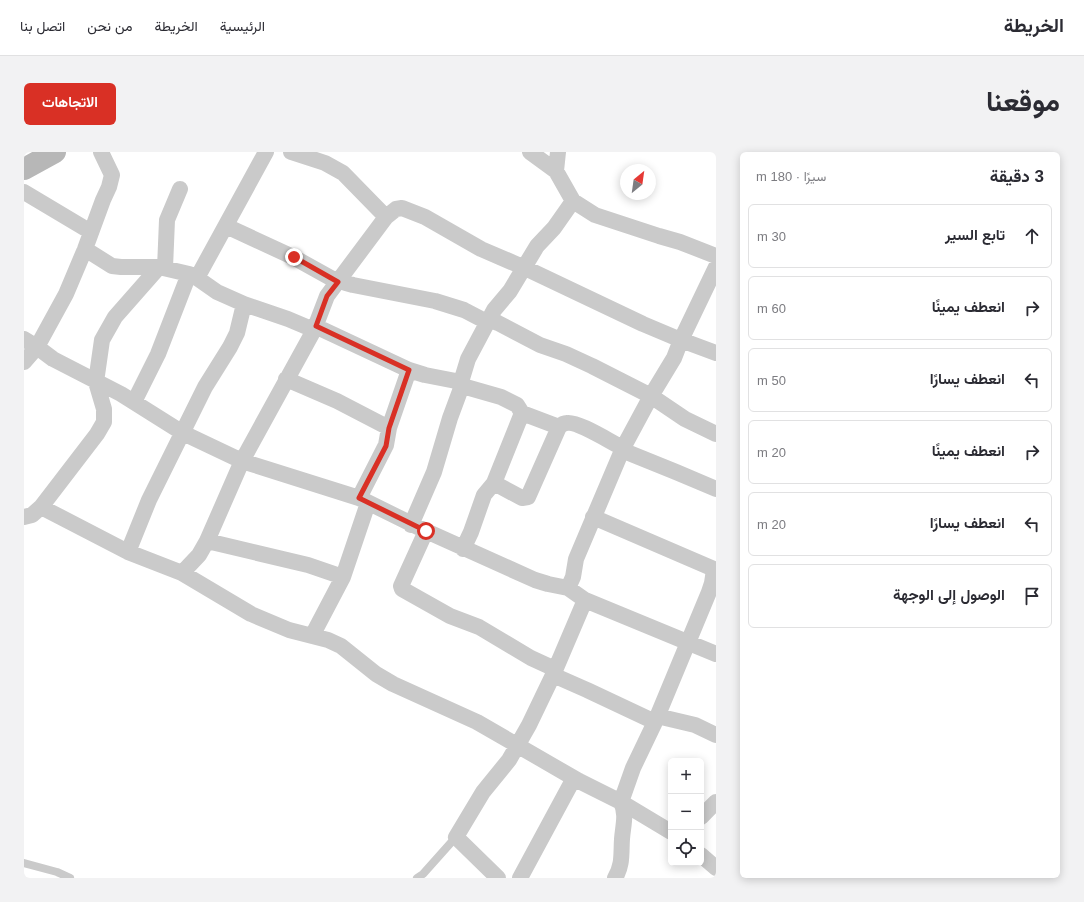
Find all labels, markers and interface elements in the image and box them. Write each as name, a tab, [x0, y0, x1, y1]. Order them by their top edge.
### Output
text: الخريطة	[1004, 15, 1064, 36]
text: اتصل بنا	[20, 18, 65, 34]
text: من نحن	[87, 18, 132, 34]
text: الخريطة	[154, 18, 198, 34]
text: الرئيسية	[220, 18, 265, 34]
button: الاتجاهات	[24, 83, 116, 125]
text: موقعنا	[986, 86, 1060, 117]
north arrow	[620, 164, 656, 200]
text: 3 دقيقة	[990, 167, 1044, 186]
text: سيرًا · 180 m	[756, 169, 826, 184]
icon: ahead	[1021, 225, 1043, 247]
text: تابع السير	[945, 226, 1005, 243]
text: 30 m	[757, 229, 786, 244]
route end	[285, 248, 303, 266]
icon: right	[1021, 297, 1043, 319]
text: انعطف يمينًا	[932, 298, 1005, 315]
text: 60 m	[757, 301, 786, 316]
icon: left	[1021, 369, 1043, 391]
text: انعطف يسارًا	[930, 370, 1005, 387]
text: 50 m	[757, 373, 786, 388]
icon: right	[1021, 441, 1043, 463]
text: انعطف يمينًا	[932, 442, 1005, 459]
text: 20 m	[757, 445, 786, 460]
icon: left	[1021, 513, 1043, 535]
text: انعطف يسارًا	[930, 514, 1005, 531]
text: 20 m	[757, 517, 786, 532]
route start	[417, 522, 435, 540]
icon: arrive	[1021, 585, 1043, 607]
text: الوصول إلى الوجهة	[893, 586, 1005, 603]
map controls	[668, 758, 704, 866]
button: +	[668, 758, 704, 794]
button: −	[668, 794, 704, 830]
button: locate	[668, 830, 704, 866]

